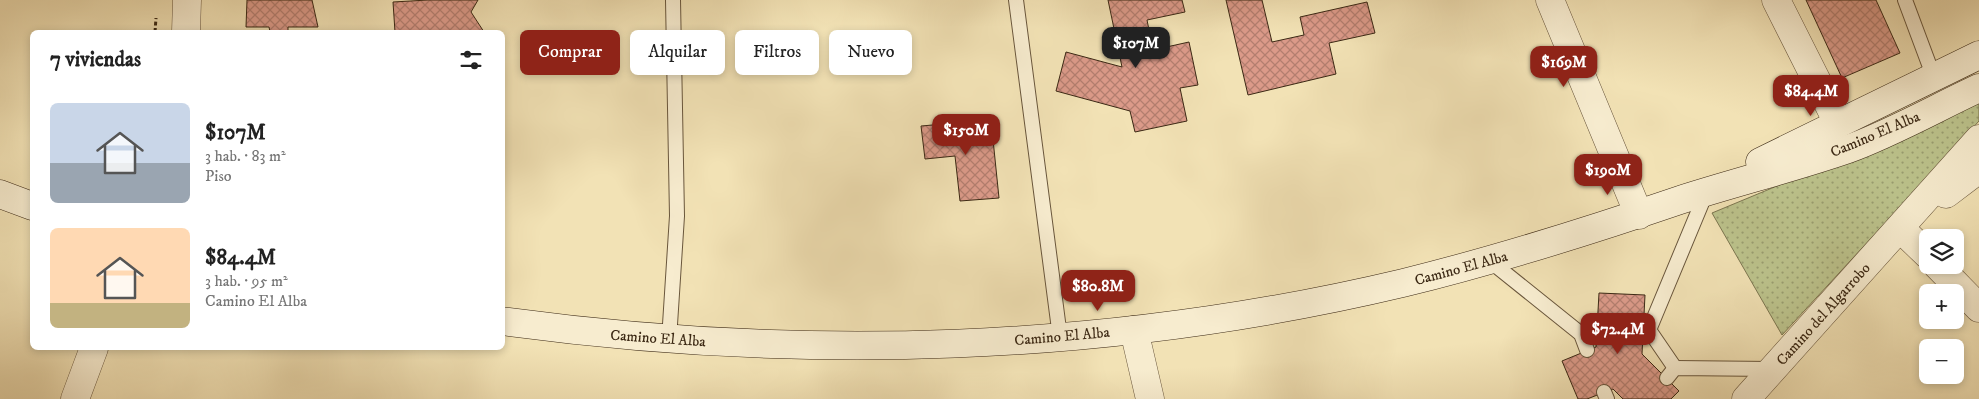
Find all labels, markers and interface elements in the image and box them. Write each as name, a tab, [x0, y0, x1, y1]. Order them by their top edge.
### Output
pin: $107M	[1101, 27, 1171, 69]
chip: Comprar	[520, 30, 620, 75]
chip: Alquilar	[630, 30, 725, 75]
chip: Filtros	[735, 30, 819, 75]
chip: Nuevo	[829, 30, 912, 75]
text: $107M	[1113, 33, 1159, 53]
icon: filters	[457, 46, 485, 74]
pin: $169M	[1529, 46, 1599, 88]
text: 7 viviendas	[50, 47, 141, 73]
text: $169M	[1541, 52, 1587, 72]
pin: $84.4M	[1770, 74, 1852, 117]
text: $84.4M	[1784, 81, 1838, 101]
street label: Camino El Alba	[1827, 107, 1923, 162]
pin: $150M	[931, 114, 1001, 156]
text: $107M	[205, 120, 266, 146]
text: $150M	[943, 120, 989, 140]
icon: home	[90, 123, 150, 183]
text: 3 hab. · 83 m²	[205, 146, 286, 166]
pin: $190M	[1573, 154, 1643, 196]
text: $190M	[1585, 160, 1631, 180]
text: Piso	[205, 166, 232, 186]
map controls	[1919, 229, 1964, 384]
button: layers	[1919, 229, 1964, 274]
text: $84.4M	[205, 245, 276, 271]
street label: Camino El Alba	[1413, 247, 1510, 290]
icon: home	[90, 248, 150, 308]
street label: Camino del Algarrobo	[1772, 259, 1874, 370]
pin: $80.8M	[1057, 270, 1139, 312]
text: 3 hab. · 95 m²	[205, 271, 288, 291]
text: $80.8M	[1072, 276, 1124, 296]
button: +	[1919, 284, 1964, 329]
text: Camino El Alba	[205, 291, 307, 311]
pin: $72.4M	[1577, 312, 1659, 355]
text: $72.4M	[1591, 319, 1645, 339]
street label: Camino El Alba	[1014, 323, 1111, 350]
street label: Camino El Alba	[610, 326, 707, 351]
button: −	[1919, 339, 1964, 384]

